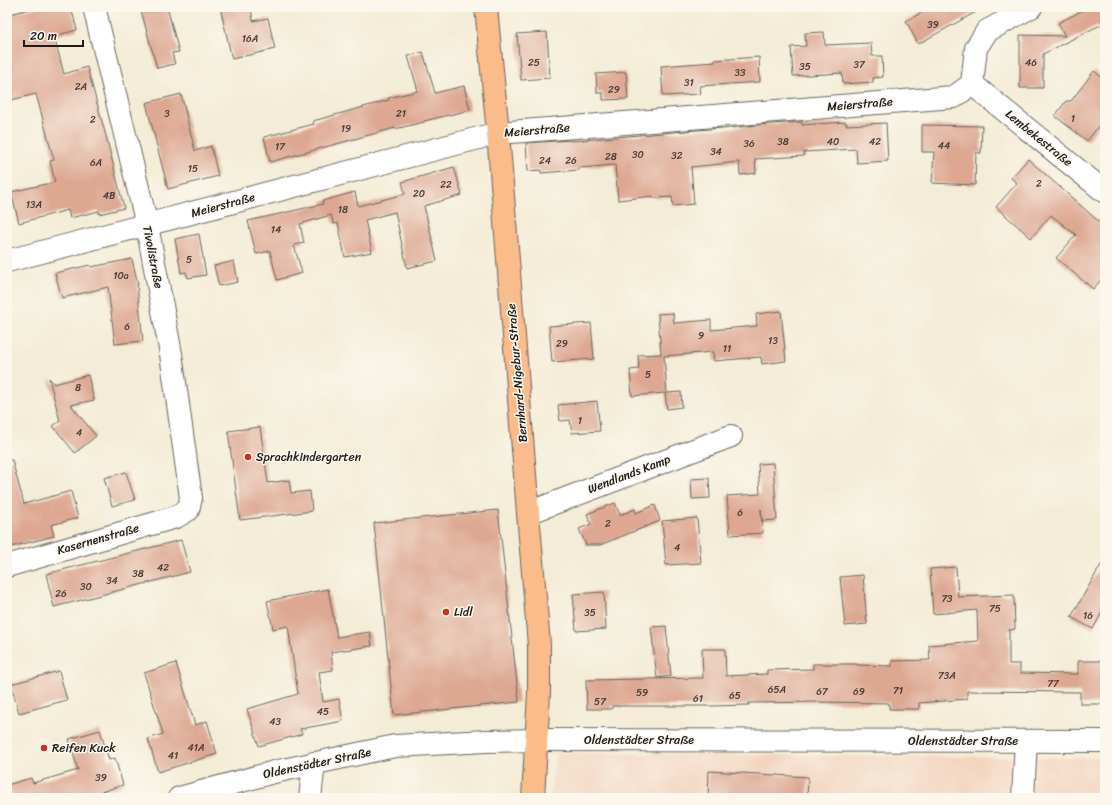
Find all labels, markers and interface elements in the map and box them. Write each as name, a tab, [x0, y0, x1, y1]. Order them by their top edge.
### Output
house number: 39	[927, 16, 939, 34]
scale bar	[24, 22, 83, 48]
text: 20 m	[30, 25, 57, 47]
house number: 16A	[242, 30, 258, 48]
house number: 25	[528, 54, 540, 72]
house number: 46	[1025, 54, 1037, 72]
house number: 37	[853, 56, 866, 74]
house number: 35	[799, 58, 811, 76]
house number: 33	[735, 64, 746, 82]
house number: 31	[684, 74, 694, 92]
house number: 2A	[75, 78, 87, 96]
house number: 29	[608, 81, 620, 99]
street label: Meierstraße	[826, 90, 894, 118]
street label: Lembekestraße	[1000, 104, 1078, 172]
house number: 3	[164, 105, 170, 123]
house number: 21	[396, 105, 406, 123]
house number: 1	[1071, 110, 1075, 128]
house number: 2	[90, 111, 96, 129]
street label: Meierstraße	[503, 116, 571, 144]
house number: 19	[341, 120, 351, 138]
house number: 38	[777, 133, 789, 151]
house number: 40	[827, 133, 839, 151]
house number: 42	[869, 133, 881, 151]
house number: 36	[743, 135, 755, 153]
house number: 44	[938, 137, 950, 155]
house number: 17	[275, 138, 286, 156]
house number: 34	[710, 143, 722, 161]
house number: 30	[632, 146, 644, 164]
house number: 32	[671, 147, 683, 165]
house number: 28	[605, 148, 617, 166]
house number: 24	[539, 152, 551, 170]
house number: 26	[565, 152, 577, 170]
house number: 6A	[90, 154, 102, 172]
house number: 15	[188, 160, 198, 178]
house number: 2	[1036, 175, 1042, 193]
house number: 22	[440, 176, 452, 194]
house number: 20	[413, 185, 425, 203]
street label: Meierstraße	[188, 186, 258, 224]
house number: 4B	[103, 187, 116, 205]
house number: 13A	[26, 196, 42, 214]
house number: 18	[338, 201, 348, 219]
house number: 14	[271, 221, 281, 239]
street label: Tivolistraße	[136, 224, 170, 290]
house number: 5	[186, 251, 192, 269]
house number: 10a	[113, 267, 129, 285]
street label: Bernhard-Nigebur-Straße	[500, 303, 534, 443]
house number: 6	[124, 318, 130, 336]
house number: 9	[698, 327, 704, 345]
house number: 13	[768, 332, 778, 350]
house number: 29	[556, 335, 568, 353]
house number: 11	[723, 340, 731, 358]
house number: 5	[645, 366, 651, 384]
house number: 8	[75, 379, 81, 397]
house number: 1	[578, 412, 582, 430]
house number: 4	[76, 424, 82, 442]
place label: Sprachkindergarten	[256, 446, 362, 468]
street label: Wendlands Kamp	[584, 448, 674, 500]
marker: Sprachkindergarten	[243, 452, 253, 462]
house number: 6	[737, 504, 743, 522]
house number: 2	[605, 515, 611, 533]
street label: Kasernenstraße	[54, 517, 142, 561]
house number: 4	[674, 539, 680, 557]
house number: 42	[157, 559, 169, 577]
house number: 38	[132, 565, 144, 583]
house number: 34	[106, 572, 118, 590]
house number: 30	[80, 578, 92, 596]
house number: 26	[55, 585, 67, 603]
house number: 73	[941, 590, 953, 608]
house number: 75	[989, 600, 1001, 618]
place label: Lidl	[454, 601, 473, 623]
house number: 35	[584, 604, 596, 622]
marker: Lidl	[441, 607, 451, 617]
house number: 16	[1083, 607, 1093, 625]
house number: 73A	[938, 667, 956, 685]
house number: 77	[1047, 675, 1060, 693]
house number: 65A	[768, 681, 786, 699]
house number: 71	[893, 682, 903, 700]
house number: 67	[816, 683, 829, 701]
house number: 69	[853, 683, 865, 701]
house number: 59	[636, 684, 648, 702]
house number: 65	[729, 687, 741, 705]
house number: 61	[693, 690, 703, 708]
house number: 57	[594, 693, 607, 711]
house number: 45	[317, 703, 329, 721]
house number: 43	[269, 713, 281, 731]
street label: Oldenstädter Straße	[584, 729, 694, 751]
street label: Oldenstädter Straße	[908, 730, 1018, 752]
place label: Reifen Kuck	[52, 737, 116, 759]
house number: 41A	[187, 739, 205, 757]
street label: Oldenstädter Straße	[261, 741, 373, 785]
marker: Reifen Kuck	[39, 743, 49, 753]
house number: 41	[168, 747, 178, 765]
house number: 39	[95, 769, 107, 787]

